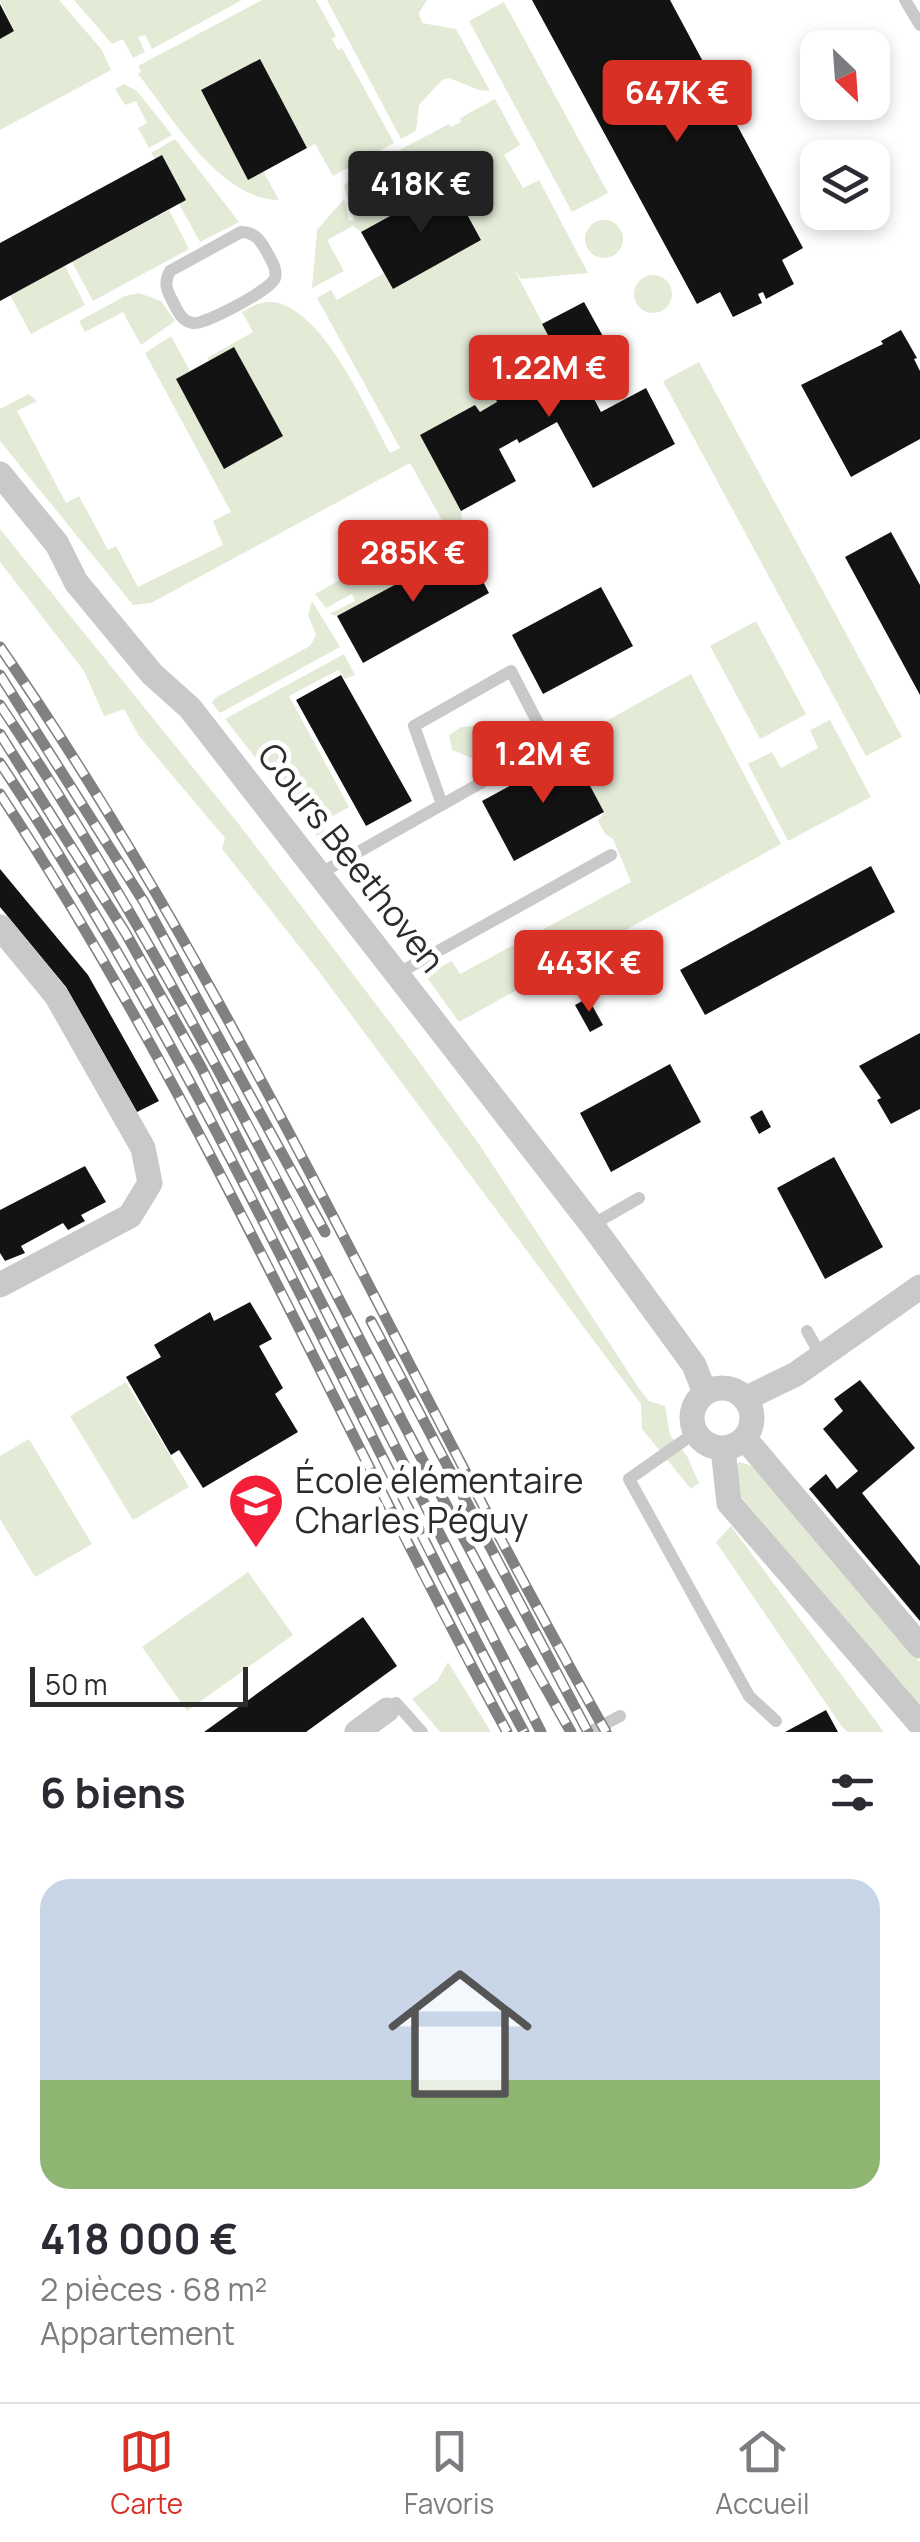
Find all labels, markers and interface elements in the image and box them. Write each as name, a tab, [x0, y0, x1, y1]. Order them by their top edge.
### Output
north arrow	[800, 30, 890, 120]
map controls	[800, 30, 890, 230]
pin: 647K €	[596, 60, 758, 145]
text: 647K €	[625, 70, 729, 114]
button: layers	[800, 140, 890, 230]
pin: 418K €	[340, 151, 502, 236]
text: 418K €	[370, 161, 472, 205]
pin: 1.22M €	[457, 335, 641, 420]
text: 1.22M €	[491, 345, 607, 389]
pin: 285K €	[332, 520, 494, 605]
text: 285K €	[360, 530, 466, 574]
pin: 1.2M €	[462, 721, 624, 806]
text: 1.2M €	[494, 731, 592, 775]
street label: Cours Beethoven	[247, 733, 457, 982]
pin: 443K €	[508, 930, 670, 1015]
text: 443K €	[536, 940, 642, 984]
place label: École élémentaire Charles Péguy	[295, 1456, 583, 1544]
school or university icon: École élémentaire Charles Péguy	[226, 1471, 286, 1550]
scale bar	[30, 1662, 248, 1706]
text: 50 m	[45, 1665, 108, 1703]
text: 6 biens	[40, 1763, 186, 1821]
icon: filters	[825, 1765, 880, 1820]
icon: home	[370, 1944, 550, 2124]
text: 418 000 €	[40, 2209, 238, 2267]
text: 2 pièces · 68 m²	[40, 2267, 267, 2311]
text: Appartement	[40, 2311, 235, 2355]
tab: Carte	[110, 2424, 183, 2522]
tab: Favoris	[404, 2424, 494, 2522]
tab: Accueil	[715, 2424, 810, 2522]

